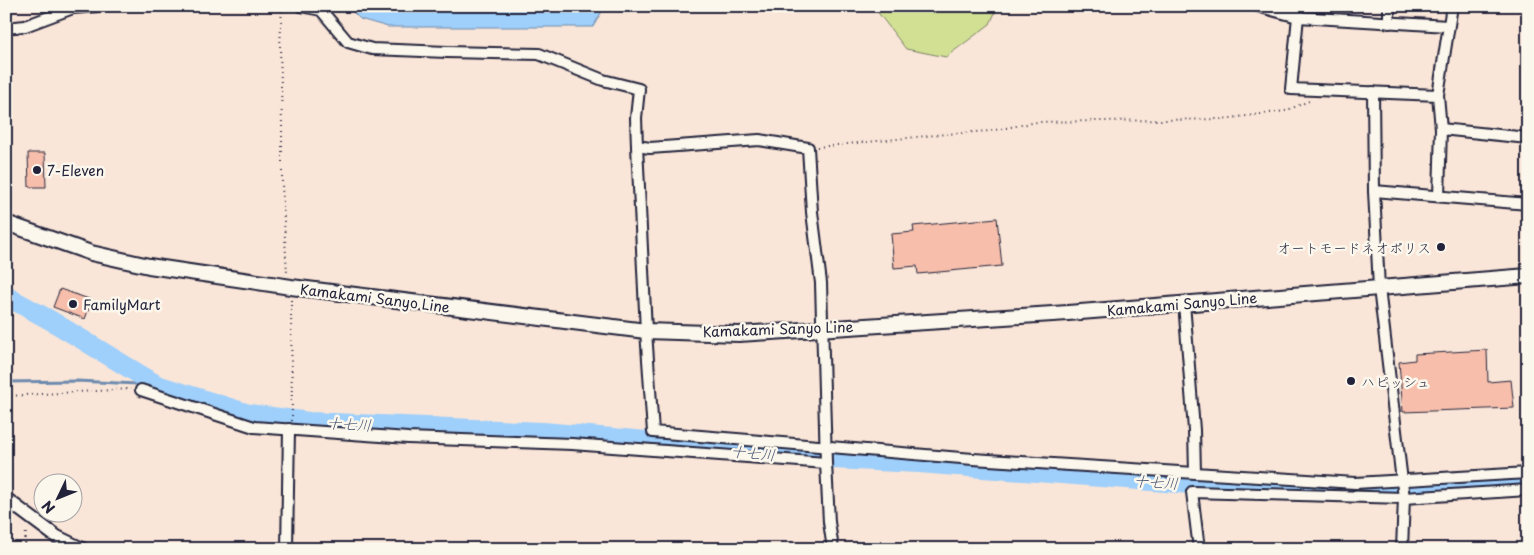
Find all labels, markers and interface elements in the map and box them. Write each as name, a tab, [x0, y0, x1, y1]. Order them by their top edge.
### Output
place label: 7-Eleven	[47, 160, 104, 181]
marker: 7-Eleven	[31, 164, 43, 176]
place label: オートモードネオポリス	[1277, 237, 1431, 258]
marker: オートモードネオポリス	[1435, 241, 1447, 253]
street label: Kamakami Sanyo Line	[299, 278, 451, 318]
street label: Kamakami Sanyo Line	[1106, 287, 1258, 321]
place label: FamilyMart	[83, 294, 161, 315]
marker: FamilyMart	[67, 298, 79, 310]
street label: Kamakami Sanyo Line	[702, 316, 854, 342]
place label: ハピッシュ	[1361, 371, 1430, 392]
marker: ハピッシュ	[1345, 375, 1357, 387]
water label: 十七川	[326, 410, 372, 436]
water label: 十七川	[730, 439, 776, 465]
water label: 十七川	[1133, 468, 1179, 494]
north arrow	[32, 472, 82, 522]
text: N	[37, 496, 60, 518]

